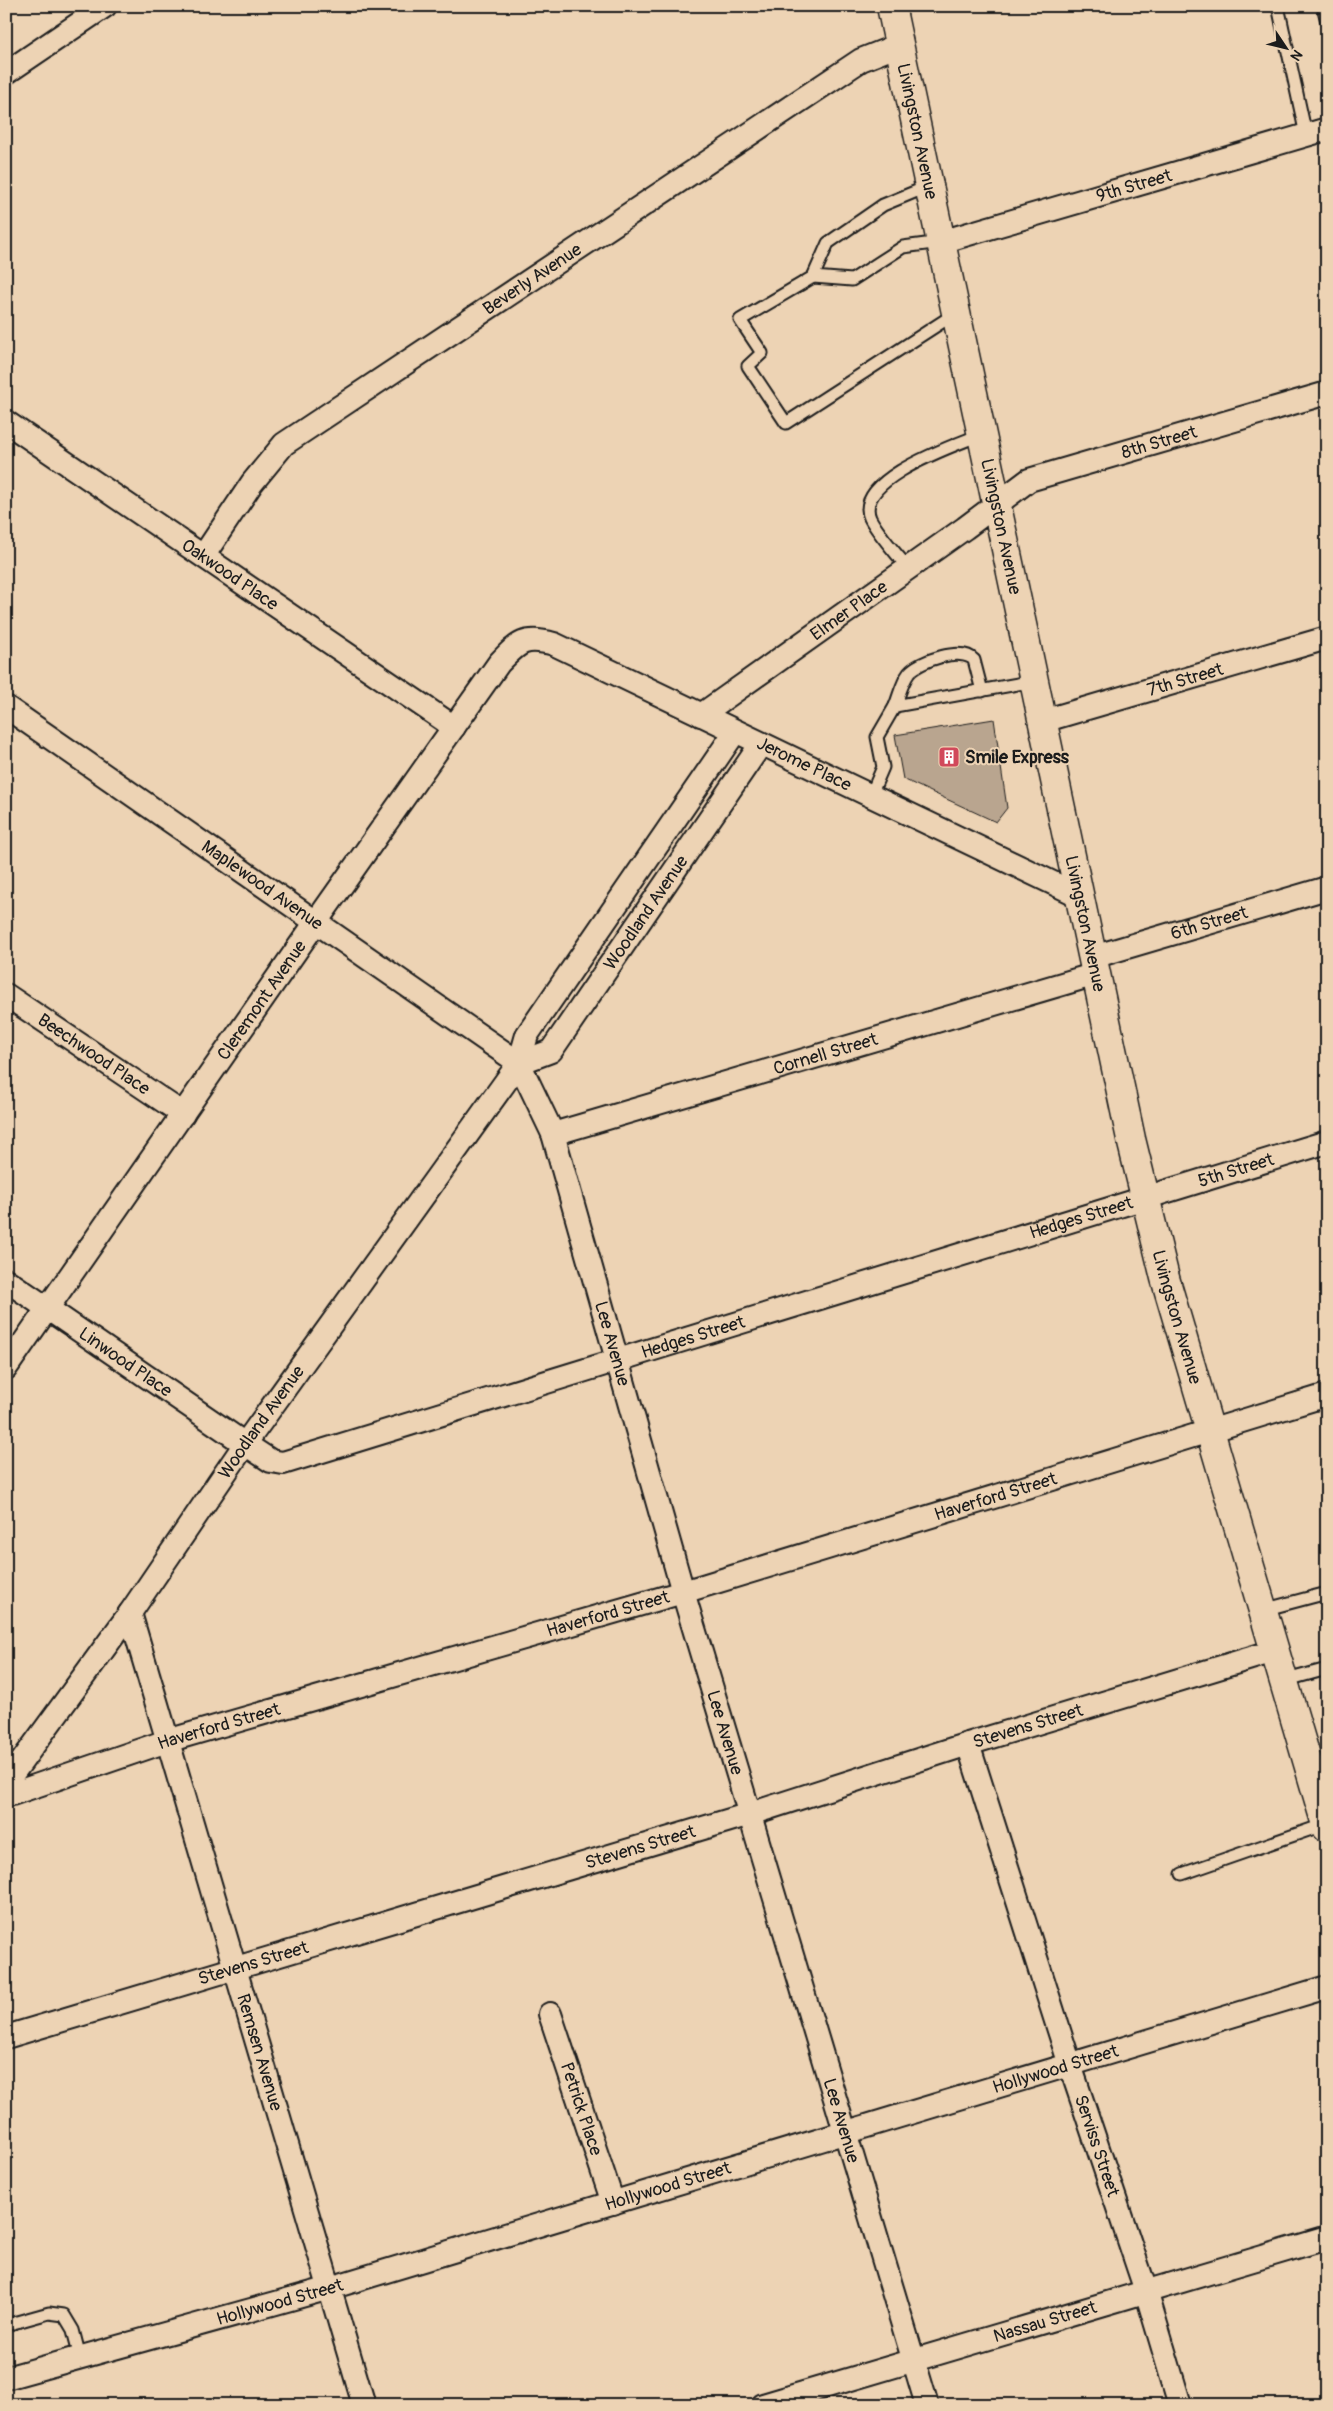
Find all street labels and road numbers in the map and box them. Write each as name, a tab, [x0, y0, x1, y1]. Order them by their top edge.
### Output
street label: Livingston Avenue	[892, 61, 943, 202]
street label: 9th Street	[1093, 163, 1175, 207]
street label: Beverly Avenue	[478, 238, 586, 320]
street label: 8th Street	[1119, 420, 1200, 464]
street label: Livingston Avenue	[976, 456, 1027, 597]
street label: Oakwood Place	[177, 533, 283, 616]
street label: Elmer Place	[806, 575, 892, 646]
street label: 7th Street	[1144, 657, 1226, 701]
street label: Jerome Place	[753, 731, 855, 796]
street label: Maplewood Avenue	[197, 835, 328, 935]
street label: Woodland Avenue	[598, 851, 693, 974]
street label: Livingston Avenue	[1060, 853, 1111, 994]
street label: 6th Street	[1168, 900, 1251, 945]
street label: Cleremont Avenue	[212, 936, 311, 1065]
street label: Beechwood Place	[33, 1008, 155, 1100]
street label: Cornell Street	[771, 1027, 881, 1080]
street label: 5th Street	[1195, 1147, 1277, 1193]
street label: Hedges Street	[1027, 1191, 1136, 1244]
street label: Livingston Avenue	[1147, 1248, 1207, 1387]
street label: Lee Avenue	[590, 1298, 635, 1389]
street label: Hedges Street	[638, 1310, 748, 1364]
street label: Linwood Place	[74, 1322, 177, 1402]
street label: Woodland Avenue	[213, 1361, 309, 1483]
street label: Haverford Street	[932, 1467, 1060, 1526]
street label: Haverford Street	[544, 1585, 673, 1642]
street label: Lee Avenue	[702, 1688, 749, 1778]
street label: Haverford Street	[154, 1697, 284, 1755]
street label: Stevens Street	[970, 1698, 1086, 1753]
street label: Stevens Street	[582, 1819, 699, 1874]
street label: Stevens Street	[195, 1935, 312, 1990]
street label: Remsen Avenue	[232, 1991, 288, 2114]
street label: Hollywood Street	[990, 2039, 1122, 2099]
street label: Petrick Place	[555, 2059, 608, 2159]
street label: Lee Avenue	[818, 2075, 865, 2166]
street label: Serviss Street	[1069, 2092, 1125, 2200]
street label: Hollywood Street	[602, 2156, 734, 2216]
street label: Hollywood Street	[214, 2273, 346, 2331]
street label: Nassau Street	[991, 2295, 1100, 2348]

